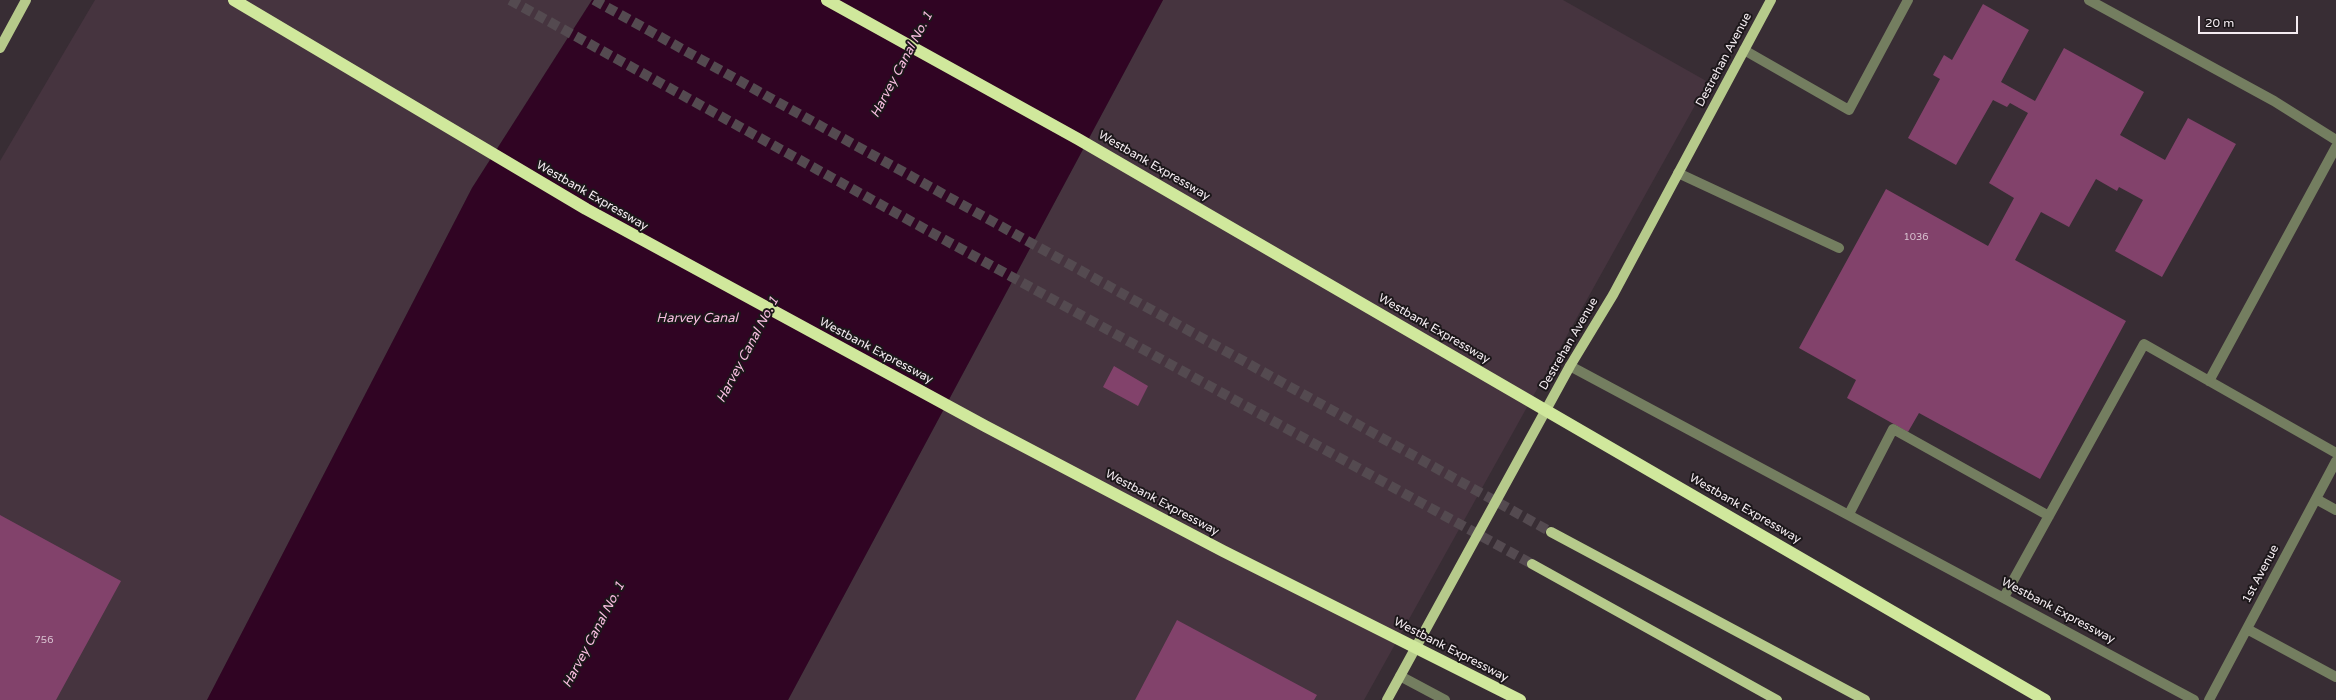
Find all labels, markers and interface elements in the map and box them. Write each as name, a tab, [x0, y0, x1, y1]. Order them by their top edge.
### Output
scale bar	[2200, 8, 2300, 34]
water label: Harvey Canal No. 1	[867, 9, 937, 121]
street label: Destrehan Avenue	[1693, 10, 1755, 110]
text: 20 m	[2205, 16, 2234, 30]
street label: Westbank Expressway	[1095, 128, 1213, 204]
street label: Westbank Expressway	[533, 158, 651, 234]
house number: 1036	[1903, 231, 1929, 243]
street label: Westbank Expressway	[1375, 291, 1493, 367]
water label: Harvey Canal No. 1	[713, 294, 783, 406]
street label: Destrehan Avenue	[1537, 295, 1601, 393]
water label: Harvey Canal	[656, 311, 738, 327]
street label: Westbank Expressway	[817, 315, 935, 387]
street label: Westbank Expressway	[1103, 467, 1221, 539]
street label: Westbank Expressway	[1686, 471, 1804, 547]
street label: 1st Avenue	[2240, 542, 2282, 606]
street label: Westbank Expressway	[1999, 575, 2117, 647]
water label: Harvey Canal No. 1	[559, 579, 629, 691]
street label: Westbank Expressway	[1391, 615, 1511, 685]
house number: 756	[35, 634, 53, 646]

